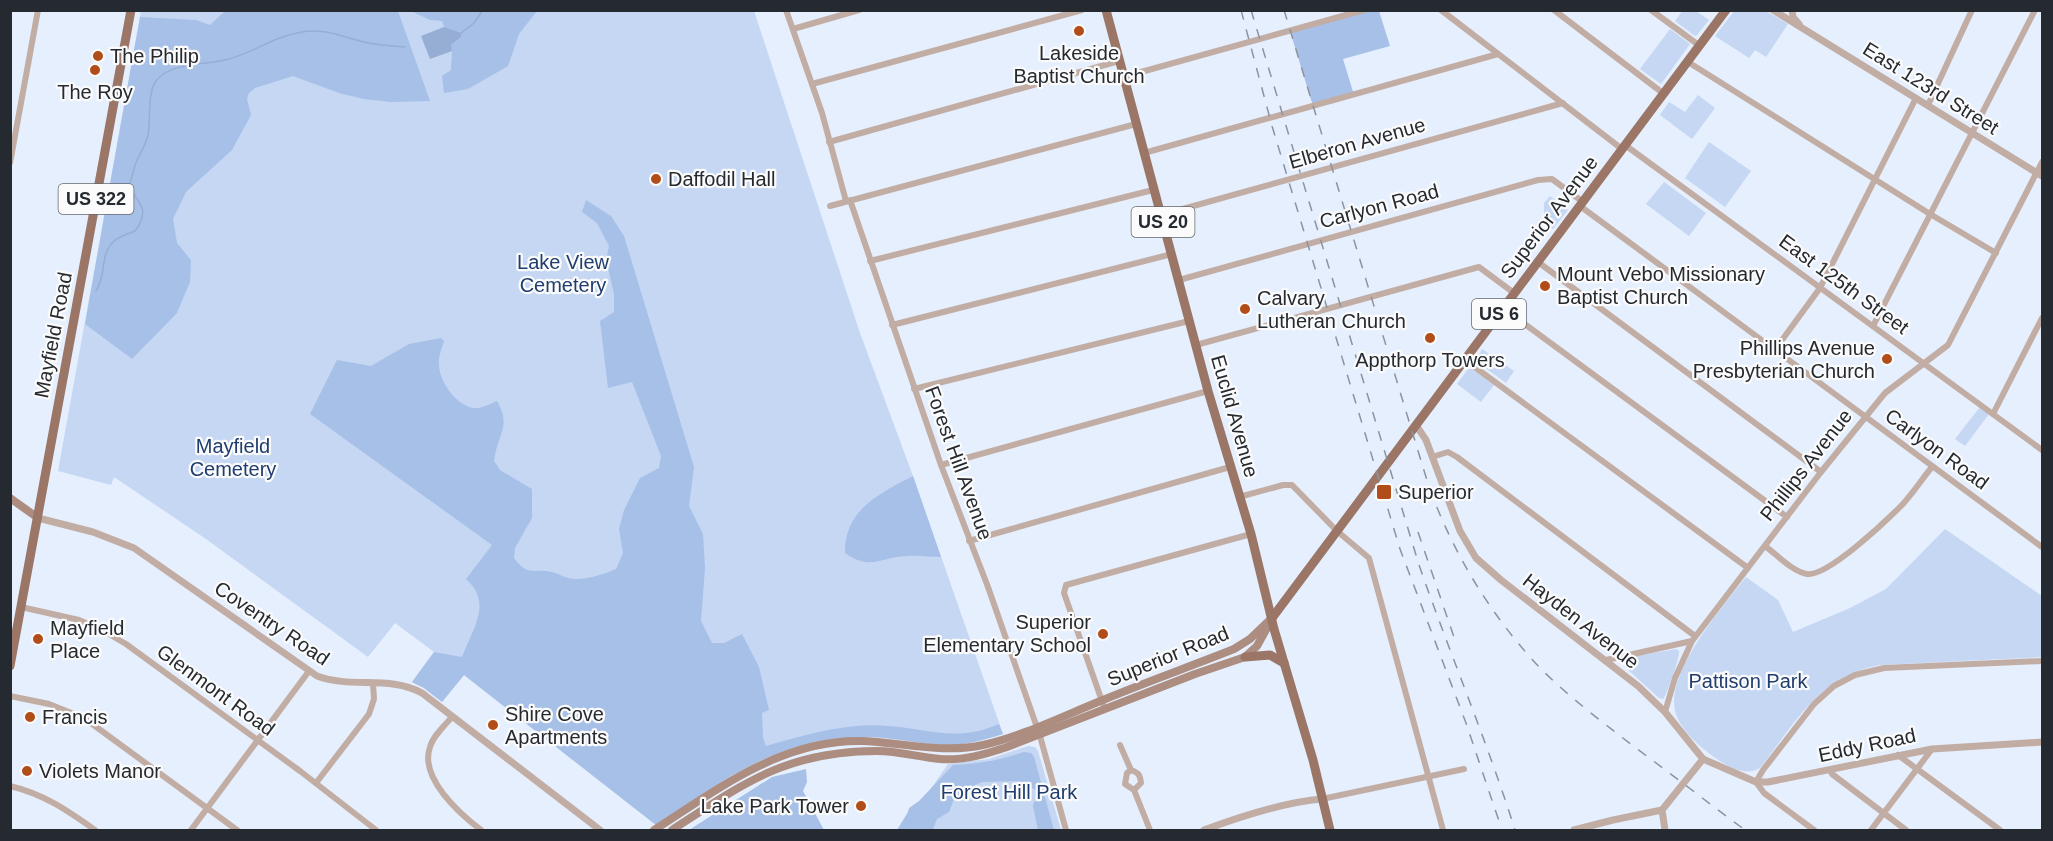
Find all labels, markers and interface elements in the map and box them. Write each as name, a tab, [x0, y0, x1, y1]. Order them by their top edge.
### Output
marker: Lakeside Baptist Church	[1072, 24, 1086, 38]
street label: East 123rd Street	[1859, 37, 2003, 139]
place label: Lakeside Baptist Church	[1013, 42, 1145, 87]
place label: The Philip	[110, 45, 199, 67]
marker: The Philip	[91, 49, 105, 63]
marker: The Roy	[88, 63, 102, 77]
place label: The Roy	[57, 81, 133, 103]
street label: Elberon Avenue	[1286, 113, 1428, 173]
street label: Superior Avenue	[1496, 151, 1602, 283]
place label: Daffodil Hall	[668, 168, 775, 190]
marker: Daffodil Hall	[649, 172, 663, 186]
street label: Carlyon Road	[1317, 180, 1441, 232]
road number: US 322	[58, 184, 134, 214]
road number: US 20	[1132, 207, 1194, 237]
street label: East 125th Street	[1775, 230, 1913, 339]
park label: Lake View Cemetery	[517, 251, 610, 296]
place label: Mount Vebo Missionary Baptist Church	[1557, 263, 1765, 308]
street label: Mayfield Road	[30, 270, 76, 400]
marker: Mount Vebo Missionary Baptist Church	[1538, 279, 1552, 293]
place label: Calvary Lutheran Church	[1257, 287, 1406, 332]
road number: US 6	[1472, 299, 1526, 329]
marker: Calvary Lutheran Church	[1238, 302, 1252, 316]
marker: Appthorp Towers	[1423, 331, 1437, 345]
place label: Phillips Avenue Presbyterian Church	[1693, 337, 1875, 382]
place label: Appthorp Towers	[1355, 349, 1505, 371]
street label: Euclid Avenue	[1207, 352, 1263, 480]
marker: Phillips Avenue Presbyterian Church	[1880, 352, 1894, 366]
street label: Forest Hill Avenue	[921, 383, 997, 543]
street label: Carlyon Road	[1881, 404, 1993, 494]
street label: Phillips Avenue	[1756, 405, 1856, 525]
park label: Mayfield Cemetery	[190, 435, 276, 480]
place label: Superior	[1398, 481, 1474, 503]
marker: Superior	[1375, 483, 1393, 501]
street label: Hayden Avenue	[1519, 569, 1643, 673]
street label: Coventry Road	[211, 577, 333, 669]
place label: Superior Elementary School	[923, 611, 1091, 656]
place label: Mayfield Place	[50, 617, 124, 662]
street label: Superior Road	[1104, 622, 1232, 690]
marker: Superior Elementary School	[1096, 627, 1110, 641]
marker: Mayfield Place	[31, 632, 45, 646]
street label: Glenmont Road	[153, 640, 279, 740]
park label: Pattison Park	[1689, 670, 1808, 692]
place label: Shire Cove Apartments	[505, 703, 607, 748]
place label: Francis	[42, 706, 108, 728]
marker: Francis	[23, 710, 37, 724]
marker: Shire Cove Apartments	[486, 718, 500, 732]
street label: Eddy Road	[1816, 724, 1918, 766]
place label: Violets Manor	[39, 760, 161, 782]
marker: Violets Manor	[20, 764, 34, 778]
park label: Forest Hill Park	[941, 781, 1078, 803]
place label: Lake Park Tower	[700, 795, 849, 817]
marker: Lake Park Tower	[854, 799, 868, 813]

